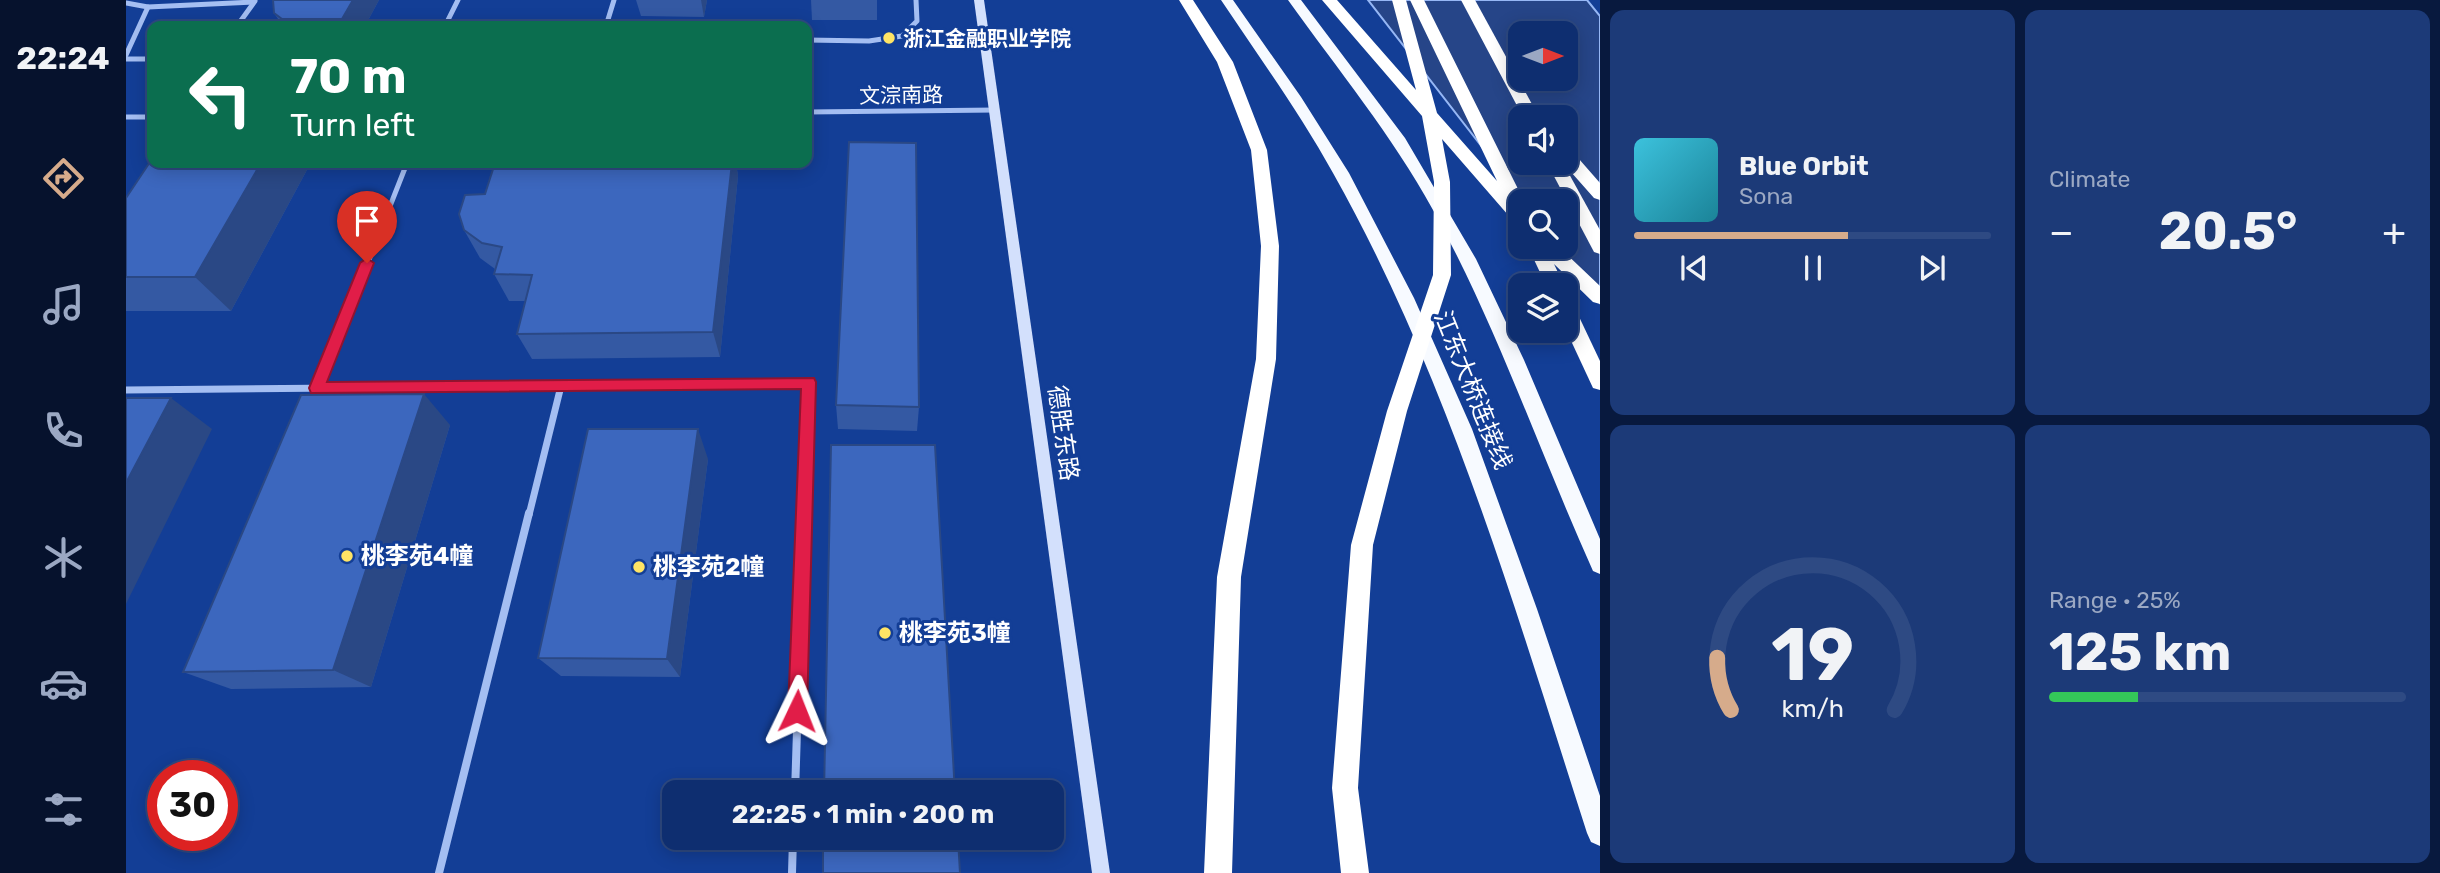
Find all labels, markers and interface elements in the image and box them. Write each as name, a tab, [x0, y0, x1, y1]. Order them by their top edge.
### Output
north arrow	[1508, 21, 1578, 91]
map controls	[1508, 21, 1578, 343]
place label: 浙江金融职业学院	[903, 26, 1071, 51]
marker: 浙江金融职业学院	[881, 30, 897, 46]
text: 22:24	[16, 39, 110, 77]
text: 70 m	[290, 47, 407, 105]
icon: left	[175, 49, 266, 140]
street label: 文淙南路	[859, 82, 943, 108]
button: sound	[1508, 105, 1578, 175]
text: Turn left	[290, 106, 415, 144]
text: Blue Orbit	[1739, 151, 1869, 182]
icon: directions	[39, 154, 88, 203]
text: Climate	[2049, 165, 2130, 193]
text: Sona	[1739, 182, 1793, 210]
button: search	[1508, 189, 1578, 259]
pin	[337, 191, 397, 263]
text: 20.5°	[2159, 200, 2297, 262]
icon: arrive	[348, 202, 386, 240]
text: −	[2049, 209, 2074, 255]
text: +	[2382, 209, 2406, 255]
icon: previous	[1675, 249, 1713, 287]
icon: pause	[1794, 249, 1832, 287]
icon: next	[1913, 249, 1951, 287]
button: layers	[1508, 273, 1578, 343]
icon: music	[39, 280, 88, 329]
street label: 江东大桥连接线	[1429, 307, 1517, 473]
street label: 德胜东路	[1042, 384, 1084, 482]
icon: phone	[39, 406, 88, 455]
icon: climate	[39, 533, 88, 582]
place label: 桃李苑4幢	[361, 542, 473, 570]
marker: 桃李苑4幢	[339, 548, 355, 564]
place label: 桃李苑2幢	[653, 553, 765, 581]
marker: 桃李苑2幢	[631, 559, 647, 575]
text: Range · 25%	[2049, 586, 2181, 614]
text: 19	[1771, 612, 1854, 698]
place label: 桃李苑3幢	[899, 619, 1011, 647]
text: 125 km	[2049, 621, 2231, 683]
marker: 桃李苑3幢	[877, 625, 893, 641]
icon: car	[39, 659, 88, 708]
position arrow	[760, 674, 834, 748]
text: km/h	[1781, 694, 1844, 723]
speed limit sign: 30	[147, 760, 238, 851]
icon: filters	[39, 785, 88, 834]
text: 22:25 · 1 min · 200 m	[732, 799, 994, 830]

